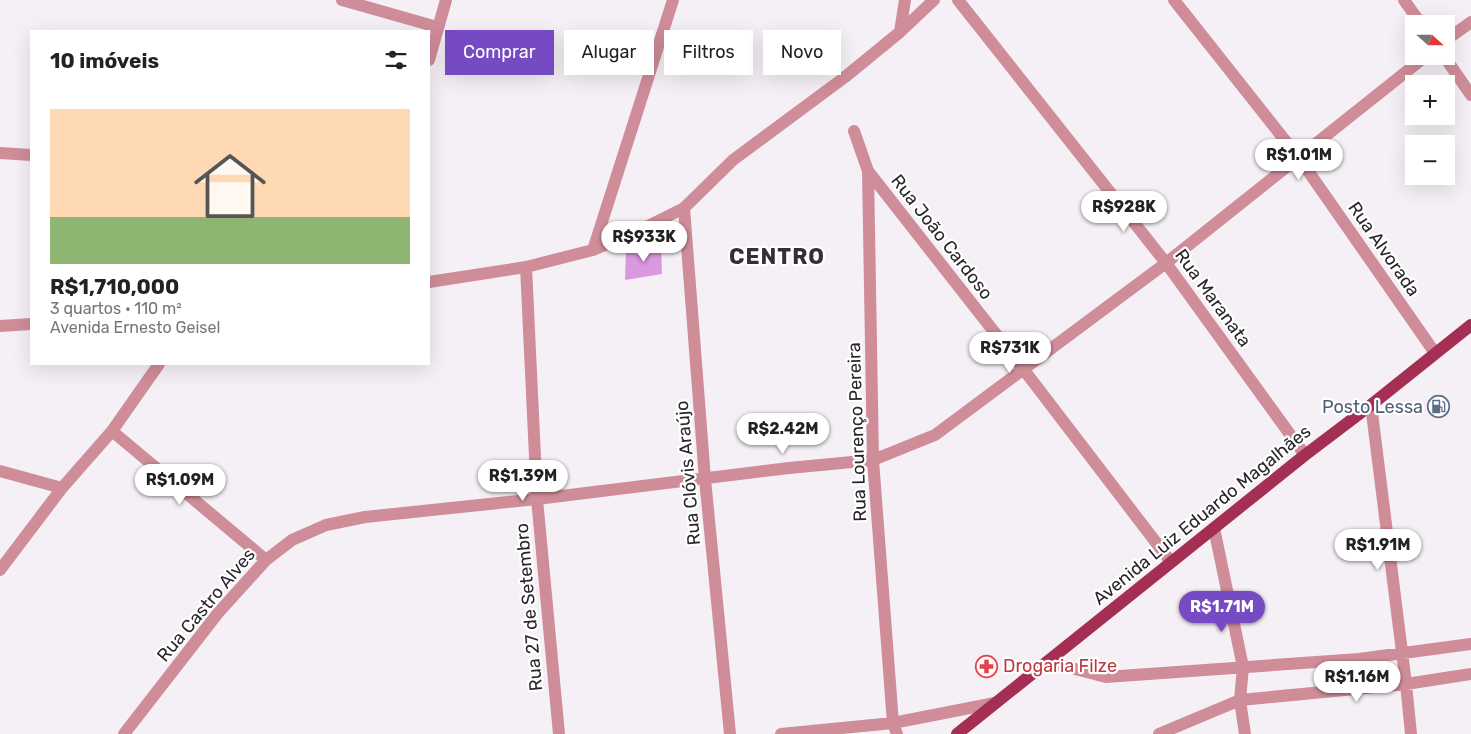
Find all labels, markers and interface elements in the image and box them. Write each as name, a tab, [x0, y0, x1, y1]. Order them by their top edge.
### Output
north arrow	[1405, 15, 1455, 65]
map controls	[1405, 15, 1455, 185]
chip: Comprar	[445, 30, 554, 75]
chip: Alugar	[564, 30, 654, 75]
chip: Filtros	[664, 30, 753, 75]
chip: Novo	[763, 30, 841, 75]
icon: filters	[382, 46, 410, 74]
text: 10 imóveis	[50, 48, 159, 73]
button: +	[1405, 75, 1455, 125]
button: −	[1405, 135, 1455, 185]
pin: R$1.01M	[1253, 138, 1345, 181]
icon: home	[185, 141, 275, 231]
text: R$1.01M	[1266, 145, 1332, 164]
street label: Rua João Cardoso	[886, 170, 998, 304]
pin: R$928K	[1083, 190, 1165, 233]
text: R$928K	[1092, 197, 1156, 216]
street label: Rua Alvorada	[1343, 198, 1425, 300]
pin: R$933K	[603, 220, 685, 263]
text: R$933K	[612, 227, 676, 246]
district label: CENTRO	[729, 243, 825, 270]
street label: Rua Maranata	[1170, 245, 1256, 351]
text: R$1,710,000	[50, 274, 179, 299]
text: 3 quartos · 110 m²	[50, 299, 182, 318]
text: Avenida Ernesto Geisel	[50, 318, 220, 337]
pin: R$731K	[969, 332, 1051, 374]
text: R$731K	[980, 338, 1040, 357]
street label: Rua Lourenço Pereira	[843, 342, 871, 522]
fuel station icon: Posto Lessa	[1427, 395, 1451, 419]
place label: Posto Lessa	[1322, 396, 1423, 418]
street label: Rua Clóvis Araújo	[671, 400, 705, 546]
pin: R$2.42M	[737, 412, 829, 455]
text: R$2.42M	[747, 419, 819, 438]
street label: Avenida Luiz Eduardo Magalhães	[1089, 420, 1315, 610]
pin: R$1.39M	[477, 460, 569, 502]
pin: R$1.09M	[134, 464, 226, 506]
text: R$1.39M	[489, 466, 557, 485]
text: R$1.09M	[146, 470, 214, 489]
street label: Rua 27 de Setembro	[511, 522, 547, 692]
pin: R$1.91M	[1332, 528, 1424, 571]
text: R$1.91M	[1345, 535, 1411, 554]
street label: Rua Castro Alves	[152, 544, 260, 666]
pin: R$1.71M	[1176, 590, 1268, 633]
text: R$1.71M	[1190, 597, 1254, 616]
pharmacy icon: Drogaria Filze	[975, 654, 999, 678]
place label: Drogaria Filze	[1003, 655, 1117, 677]
pin: R$1.16M	[1311, 660, 1403, 703]
text: R$1.16M	[1325, 667, 1389, 686]

